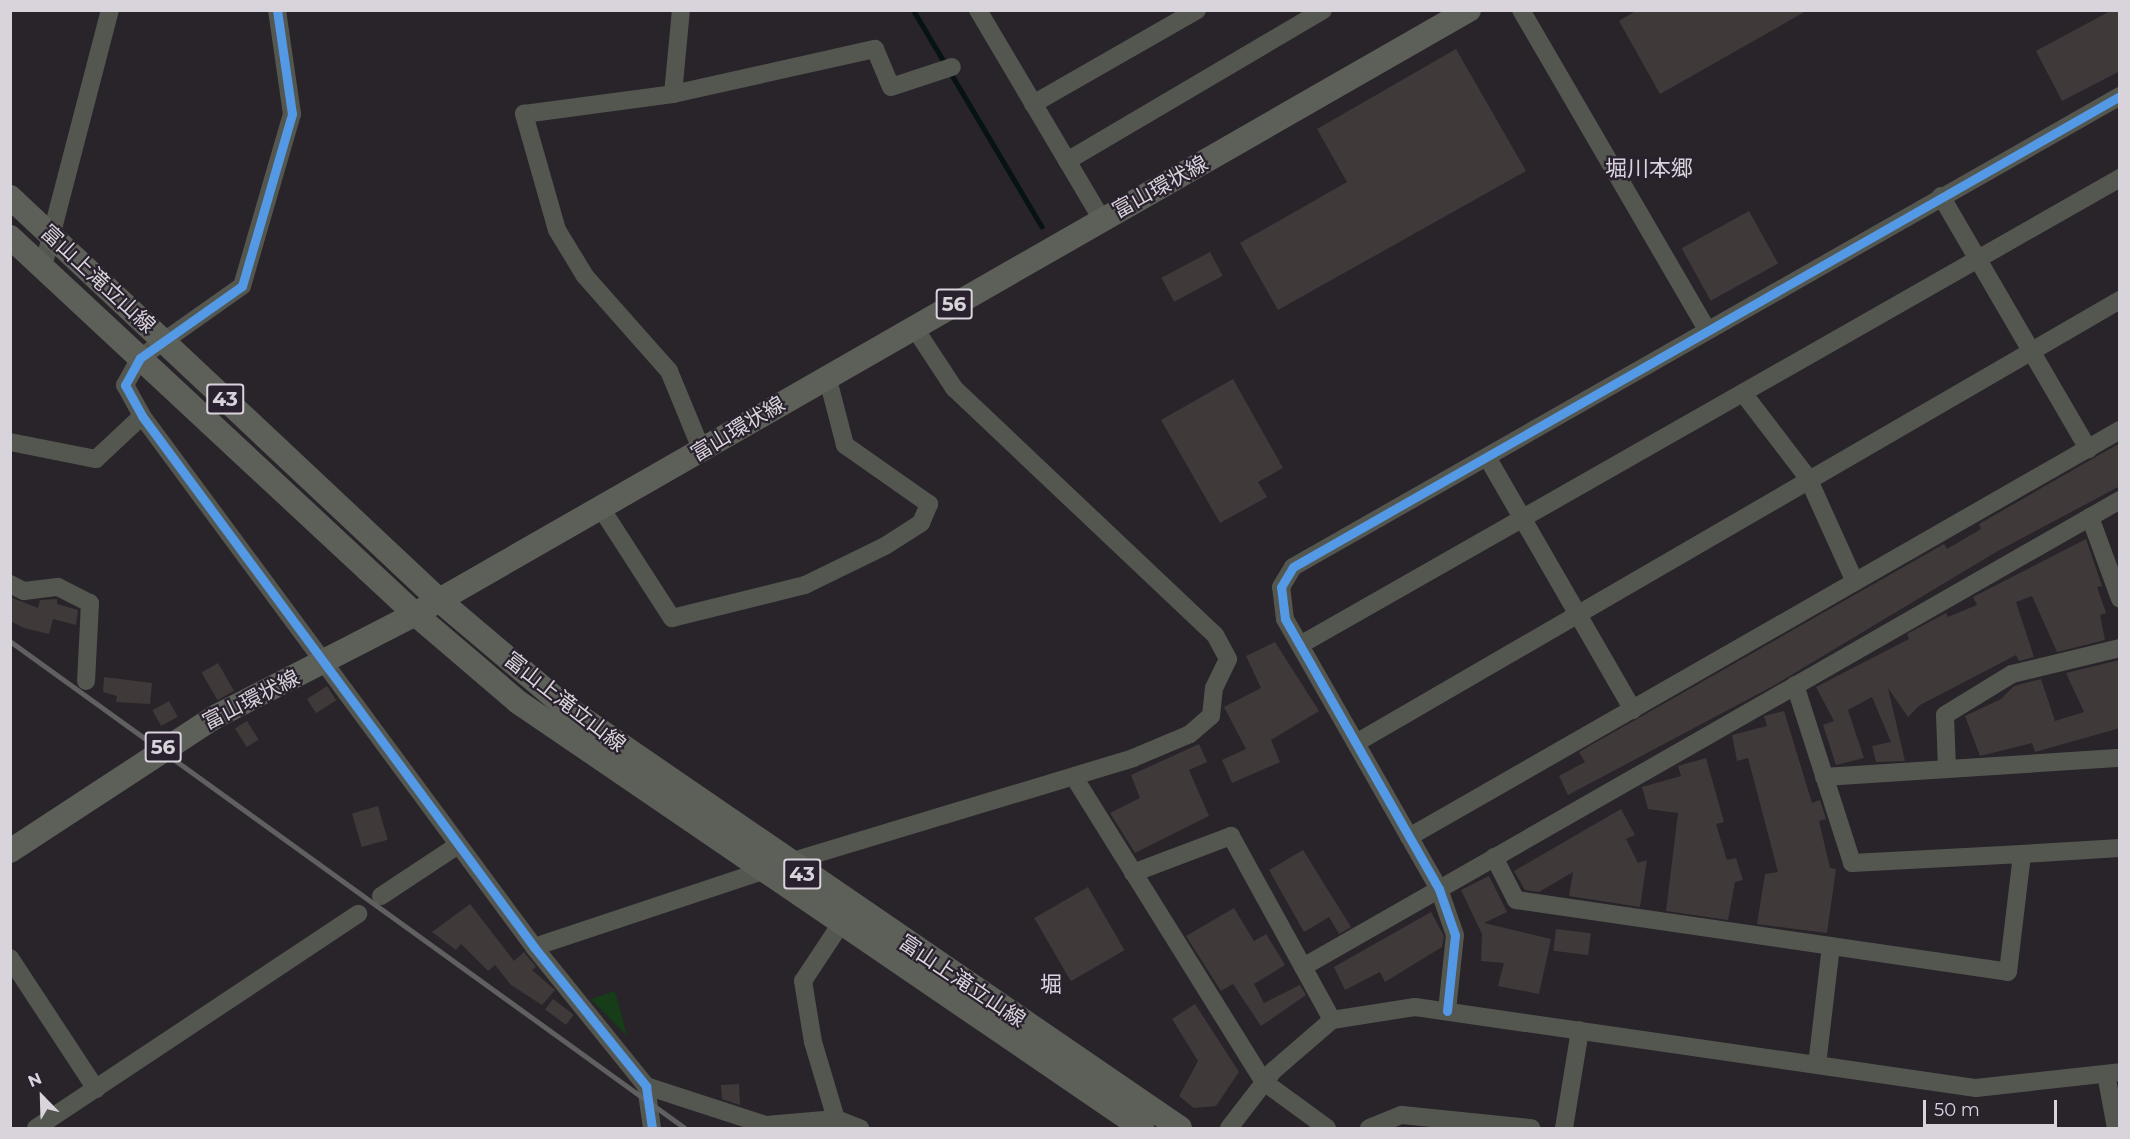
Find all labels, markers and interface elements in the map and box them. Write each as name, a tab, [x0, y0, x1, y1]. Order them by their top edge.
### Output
street label: 富山環状線	[1108, 151, 1212, 223]
district label: 堀川本郷	[1605, 156, 1693, 182]
street label: 富山上滝立山線	[36, 220, 160, 338]
road number: 56	[934, 287, 974, 321]
road number: 43	[206, 382, 244, 416]
street label: 富山環状線	[687, 391, 789, 467]
street label: 富山上滝立山線	[499, 647, 631, 757]
street label: 富山環状線	[199, 665, 303, 735]
road number: 56	[144, 730, 182, 764]
road number: 43	[782, 857, 822, 891]
street label: 富山上滝立山線	[894, 929, 1030, 1033]
district label: 堀	[1040, 972, 1062, 998]
north arrow	[12, 1067, 72, 1127]
text: N	[25, 1069, 44, 1091]
scale bar	[1926, 1088, 2060, 1126]
text: 50 m	[1934, 1099, 1980, 1121]

